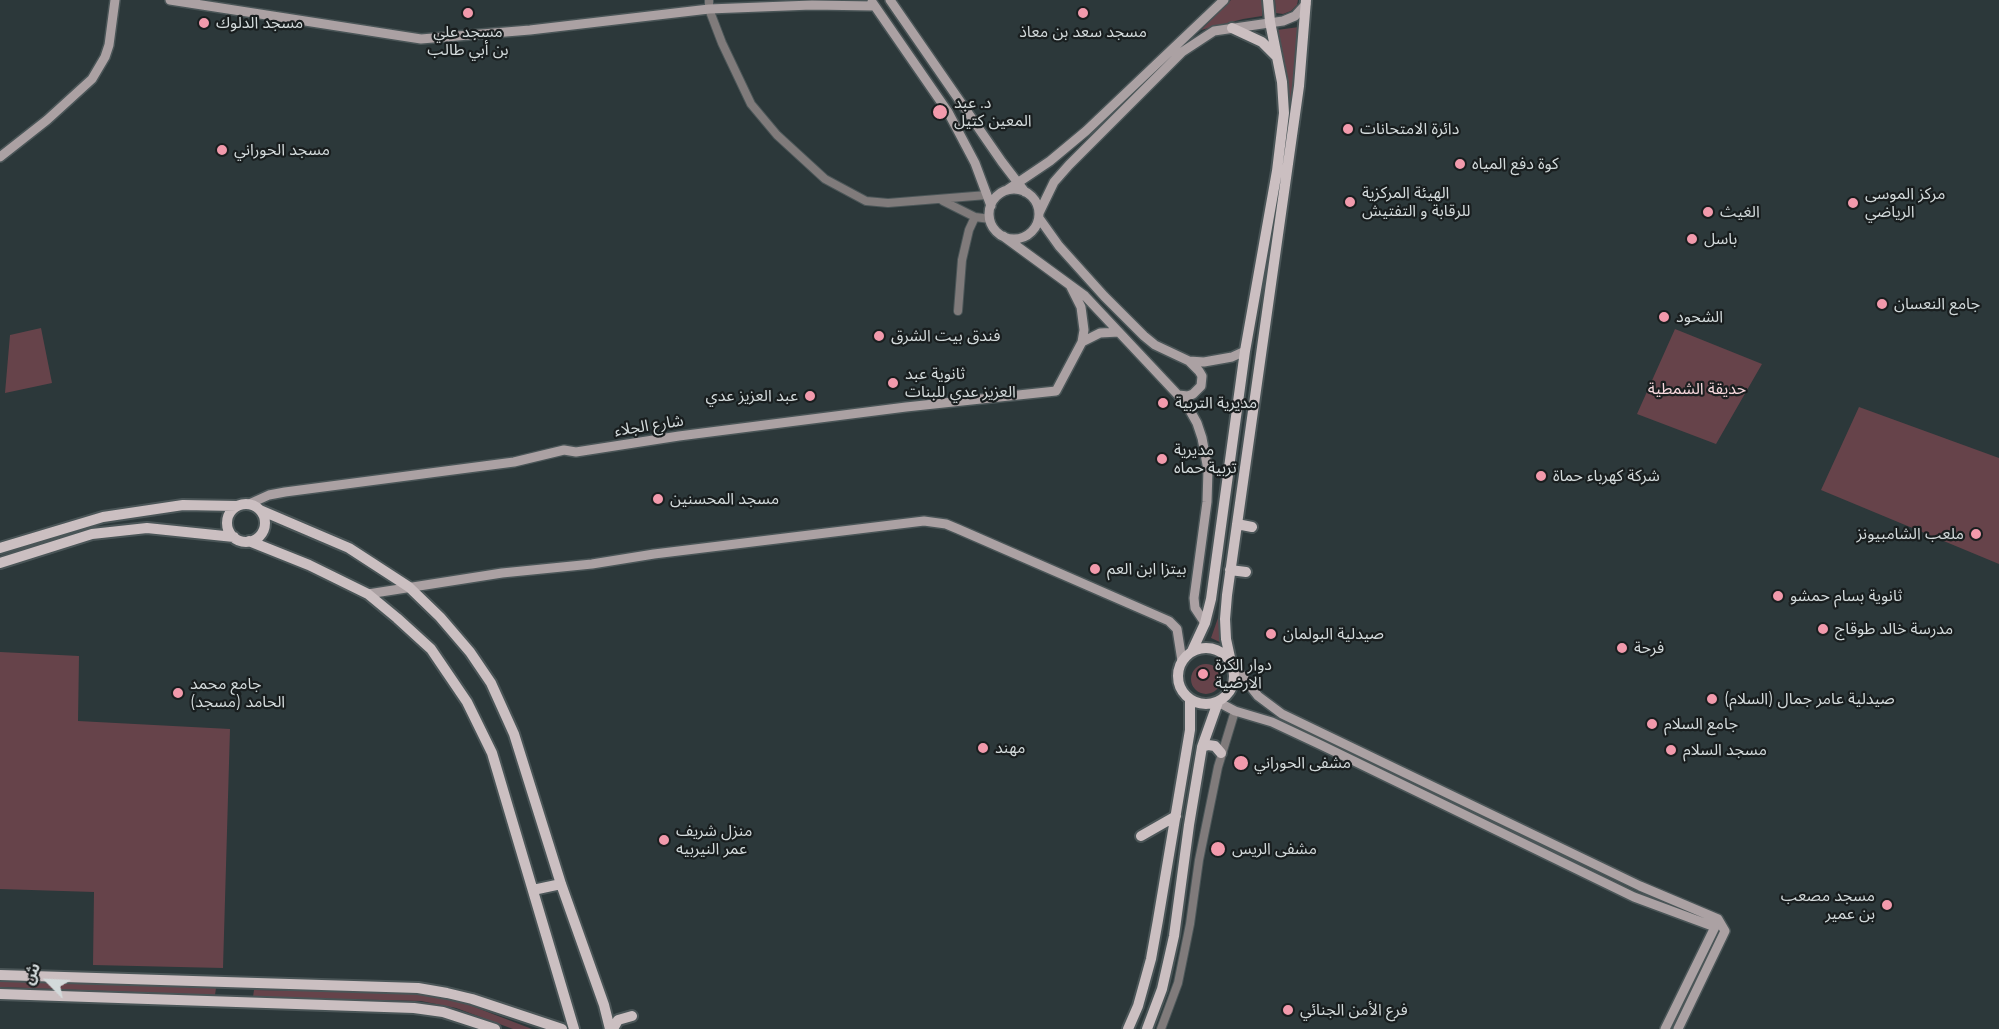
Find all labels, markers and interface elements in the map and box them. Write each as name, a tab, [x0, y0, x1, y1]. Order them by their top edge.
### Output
marker: مسجد علي بن أبي طالب	[461, 6, 475, 20]
marker: مسجد سعد بن معاذ	[1076, 6, 1090, 20]
place label: مسجد الدلوك	[216, 13, 303, 33]
marker: مسجد الدلوك	[197, 16, 211, 30]
place label: مسجد علي بن أبي طالب	[427, 22, 509, 60]
place label: مسجد سعد بن معاذ	[1019, 22, 1147, 42]
place label: د. عبد المعين كتيل	[954, 93, 1032, 131]
marker: د. عبد المعين كتيل	[931, 103, 949, 121]
place label: دائرة الامتحانات	[1360, 119, 1459, 139]
marker: دائرة الامتحانات	[1341, 122, 1355, 136]
place label: مسجد الحوراني	[234, 140, 330, 160]
marker: مسجد الحوراني	[215, 143, 229, 157]
place label: كوة دفع المياه	[1472, 154, 1559, 174]
marker: كوة دفع المياه	[1453, 157, 1467, 171]
place label: الهيئة المركزية للرقابة و التفتيش	[1362, 183, 1470, 221]
place label: مركز الموسى الرياضي	[1865, 184, 1945, 222]
marker: الهيئة المركزية للرقابة و التفتيش	[1343, 195, 1357, 209]
marker: مركز الموسى الرياضي	[1846, 196, 1860, 210]
place label: الغيث	[1720, 202, 1760, 222]
marker: الغيث	[1701, 205, 1715, 219]
place label: باسل	[1704, 229, 1737, 249]
marker: باسل	[1685, 232, 1699, 246]
place label: جامع النعسان	[1894, 294, 1980, 314]
marker: جامع النعسان	[1875, 297, 1889, 311]
place label: الشحود	[1676, 307, 1723, 327]
marker: الشحود	[1657, 310, 1671, 324]
place label: فندق بيت الشرق	[891, 326, 1000, 346]
marker: فندق بيت الشرق	[872, 329, 886, 343]
place label: ثانوية عبد العزيز عدي للبنات	[905, 364, 1016, 402]
marker: ثانوية عبد العزيز عدي للبنات	[886, 376, 900, 390]
park label: حديقة الشمطية	[1648, 379, 1746, 399]
place label: عبد العزيز عدي	[706, 386, 798, 406]
marker: عبد العزيز عدي	[803, 389, 817, 403]
place label: مديرية التربية	[1175, 393, 1257, 413]
marker: مديرية التربية	[1156, 396, 1170, 410]
street label: شارع الجلاء	[613, 411, 685, 441]
place label: مديرية تربية حماه	[1174, 440, 1237, 478]
marker: مديرية تربية حماه	[1155, 452, 1169, 466]
place label: شركة كهرباء حماة	[1553, 466, 1660, 486]
marker: شركة كهرباء حماة	[1534, 469, 1548, 483]
place label: مسجد المحسنين	[670, 489, 779, 509]
marker: مسجد المحسنين	[651, 492, 665, 506]
place label: ملعب الشامبيونز	[1857, 524, 1964, 544]
marker: ملعب الشامبيونز	[1969, 527, 1983, 541]
place label: بيتزا ابن العم	[1107, 559, 1186, 579]
marker: بيتزا ابن العم	[1088, 562, 1102, 576]
place label: ثانوية بسام حمشو	[1790, 586, 1902, 606]
marker: ثانوية بسام حمشو	[1771, 589, 1785, 603]
place label: مدرسة خالد طوقاج	[1835, 619, 1953, 639]
marker: مدرسة خالد طوقاج	[1816, 622, 1830, 636]
place label: صيدلية البولمان	[1283, 624, 1384, 644]
marker: صيدلية البولمان	[1264, 627, 1278, 641]
place label: فرحة	[1634, 638, 1664, 658]
marker: فرحة	[1615, 641, 1629, 655]
place label: دوار الكرة الارضية	[1215, 655, 1272, 693]
marker: دوار الكرة الارضية	[1196, 667, 1210, 681]
place label: جامع محمد الحامد (مسجد)	[190, 674, 285, 712]
marker: جامع محمد الحامد (مسجد)	[171, 686, 185, 700]
place label: صيدلية عامر جمال (السلام)	[1724, 689, 1895, 709]
marker: صيدلية عامر جمال (السلام)	[1705, 692, 1719, 706]
place label: جامع السلام	[1664, 714, 1738, 734]
marker: جامع السلام	[1645, 717, 1659, 731]
place label: مهند	[995, 738, 1026, 758]
place label: مسجد السلام	[1683, 740, 1767, 760]
marker: مهند	[976, 741, 990, 755]
marker: مسجد السلام	[1664, 743, 1678, 757]
place label: مشفى الحوراني	[1254, 753, 1351, 773]
marker: مشفى الحوراني	[1232, 754, 1250, 772]
place label: منزل شريف عمر النيربيه	[676, 821, 752, 859]
marker: منزل شريف عمر النيربيه	[657, 833, 671, 847]
place label: مشفى الريس	[1232, 839, 1317, 859]
marker: مشفى الريس	[1209, 840, 1227, 858]
place label: مسجد مصعب بن عمير	[1781, 886, 1875, 924]
marker: مسجد مصعب بن عمير	[1880, 898, 1894, 912]
north arrow	[18, 951, 78, 1011]
text: ش	[18, 960, 44, 987]
place label: فرع الأمن الجنائي	[1300, 1000, 1408, 1020]
marker: فرع الأمن الجنائي	[1281, 1003, 1295, 1017]

